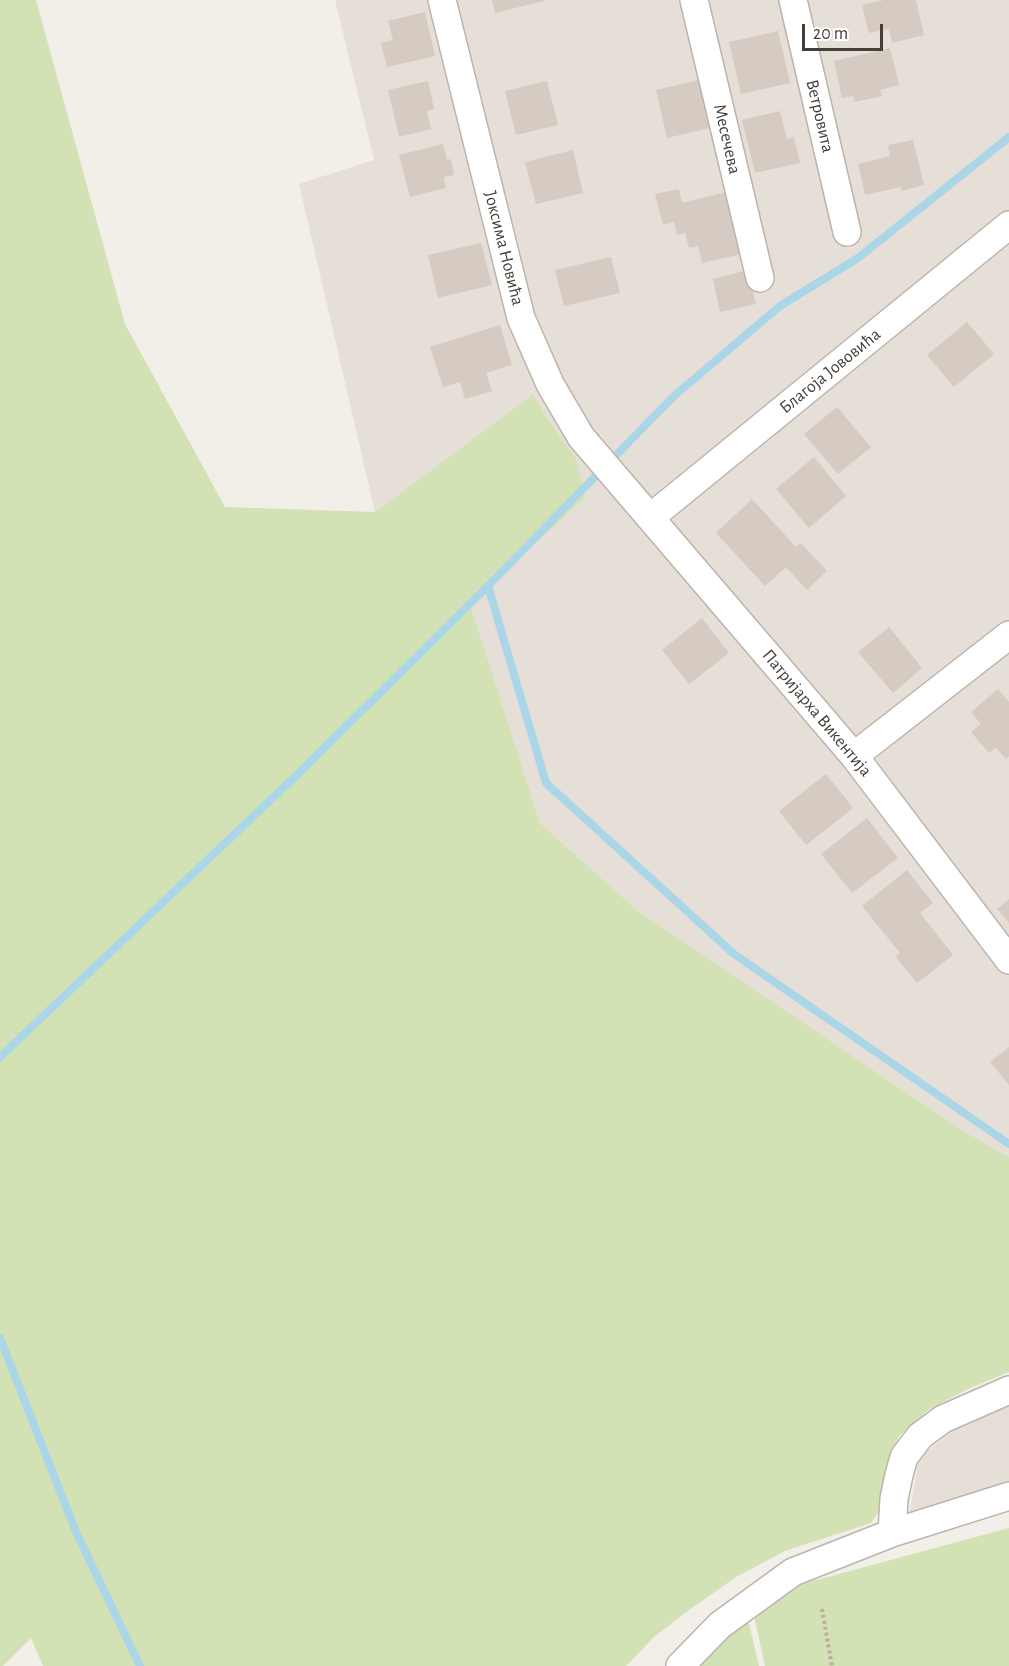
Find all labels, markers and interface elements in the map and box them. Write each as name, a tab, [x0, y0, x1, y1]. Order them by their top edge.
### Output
scale bar	[805, 12, 886, 50]
text: 20 m	[813, 25, 848, 43]
street label: Ветровита	[801, 77, 839, 155]
street label: Месечева	[708, 102, 746, 176]
street label: Јоксима Новића	[479, 188, 529, 308]
street label: Благоја Јововића	[775, 324, 885, 418]
street label: Патријарха Викентија	[757, 645, 877, 781]

